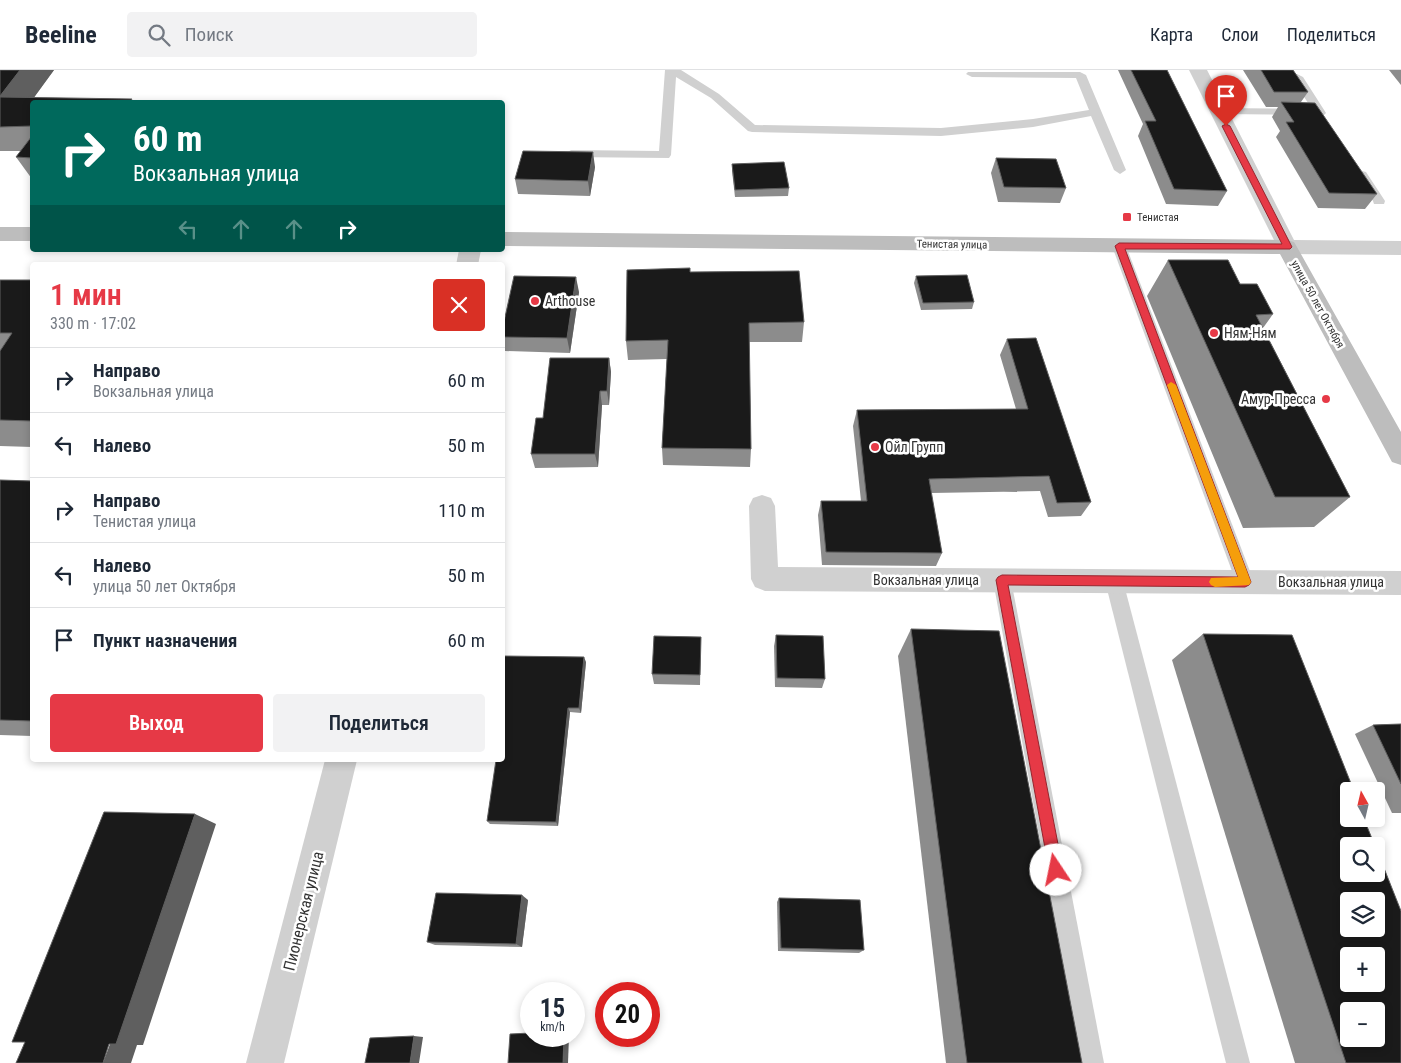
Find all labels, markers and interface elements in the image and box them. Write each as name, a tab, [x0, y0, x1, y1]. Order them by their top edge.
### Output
search box	[127, 12, 477, 57]
text: Beeline	[25, 21, 97, 49]
icon: search	[145, 21, 173, 49]
text: Поиск	[185, 23, 234, 46]
text: Карта	[1150, 24, 1193, 45]
text: Слои	[1221, 24, 1259, 45]
text: Поделиться	[1287, 24, 1376, 45]
pin	[1205, 75, 1247, 126]
icon: arrive	[1212, 82, 1240, 110]
text: 60 m	[133, 119, 202, 160]
icon: right	[50, 120, 115, 185]
text: Вокзальная улица	[133, 161, 299, 186]
marker: Тенистая	[1121, 211, 1133, 223]
place label: Тенистая	[1137, 211, 1179, 224]
icon: left	[174, 215, 202, 243]
icon: ahead	[227, 215, 255, 243]
icon: ahead	[280, 215, 308, 243]
icon: right	[333, 215, 361, 243]
street label: Тенистая улица	[916, 237, 988, 252]
street label: улица 50 лет Октября	[1288, 258, 1347, 350]
text: 1 мин	[50, 277, 122, 312]
button: close	[433, 279, 485, 331]
place label: Arthouse	[545, 293, 596, 309]
marker: Arthouse	[529, 295, 541, 307]
text: 330 m · 17:02	[50, 314, 136, 333]
place label: Ням-Ням	[1224, 325, 1276, 341]
marker: Ням-Ням	[1208, 327, 1220, 339]
text: Направо	[93, 359, 160, 382]
icon: right	[50, 366, 78, 394]
text: 60 m	[448, 369, 485, 392]
text: Вокзальная улица	[93, 382, 214, 401]
place label: Амур-Пресса	[1241, 391, 1316, 407]
marker: Амур-Пресса	[1320, 393, 1332, 405]
icon: left	[50, 431, 78, 459]
text: Налево	[93, 434, 151, 457]
text: 50 m	[448, 434, 485, 457]
place label: Ойл Групп	[885, 439, 943, 455]
marker: Ойл Групп	[869, 441, 881, 453]
text: Направо	[93, 489, 160, 512]
icon: right	[50, 496, 78, 524]
text: 110 m	[438, 499, 485, 522]
text: Тенистая улица	[93, 512, 196, 531]
text: Налево	[93, 554, 151, 577]
icon: left	[50, 561, 78, 589]
text: 50 m	[448, 564, 485, 587]
street label: Вокзальная улица	[873, 572, 979, 588]
street label: Вокзальная улица	[1278, 574, 1384, 590]
text: улица 50 лет Октября	[93, 577, 236, 596]
icon: arrive	[50, 626, 78, 654]
text: Пункт назначения	[93, 629, 237, 652]
text: 60 m	[448, 629, 485, 652]
button: Выход	[50, 694, 263, 752]
button: Поделиться	[273, 694, 485, 752]
north arrow	[1340, 782, 1385, 828]
map controls	[1340, 782, 1385, 1047]
button: search	[1340, 837, 1385, 882]
position arrow	[1029, 843, 1081, 895]
street label: Пионерская улица	[279, 849, 328, 973]
button: layers	[1340, 892, 1385, 937]
button: +	[1340, 947, 1385, 992]
speed limit sign: 20	[595, 982, 660, 1047]
text: 15	[540, 994, 565, 1023]
button: −	[1340, 1002, 1385, 1047]
text: km/h	[540, 1020, 565, 1034]

